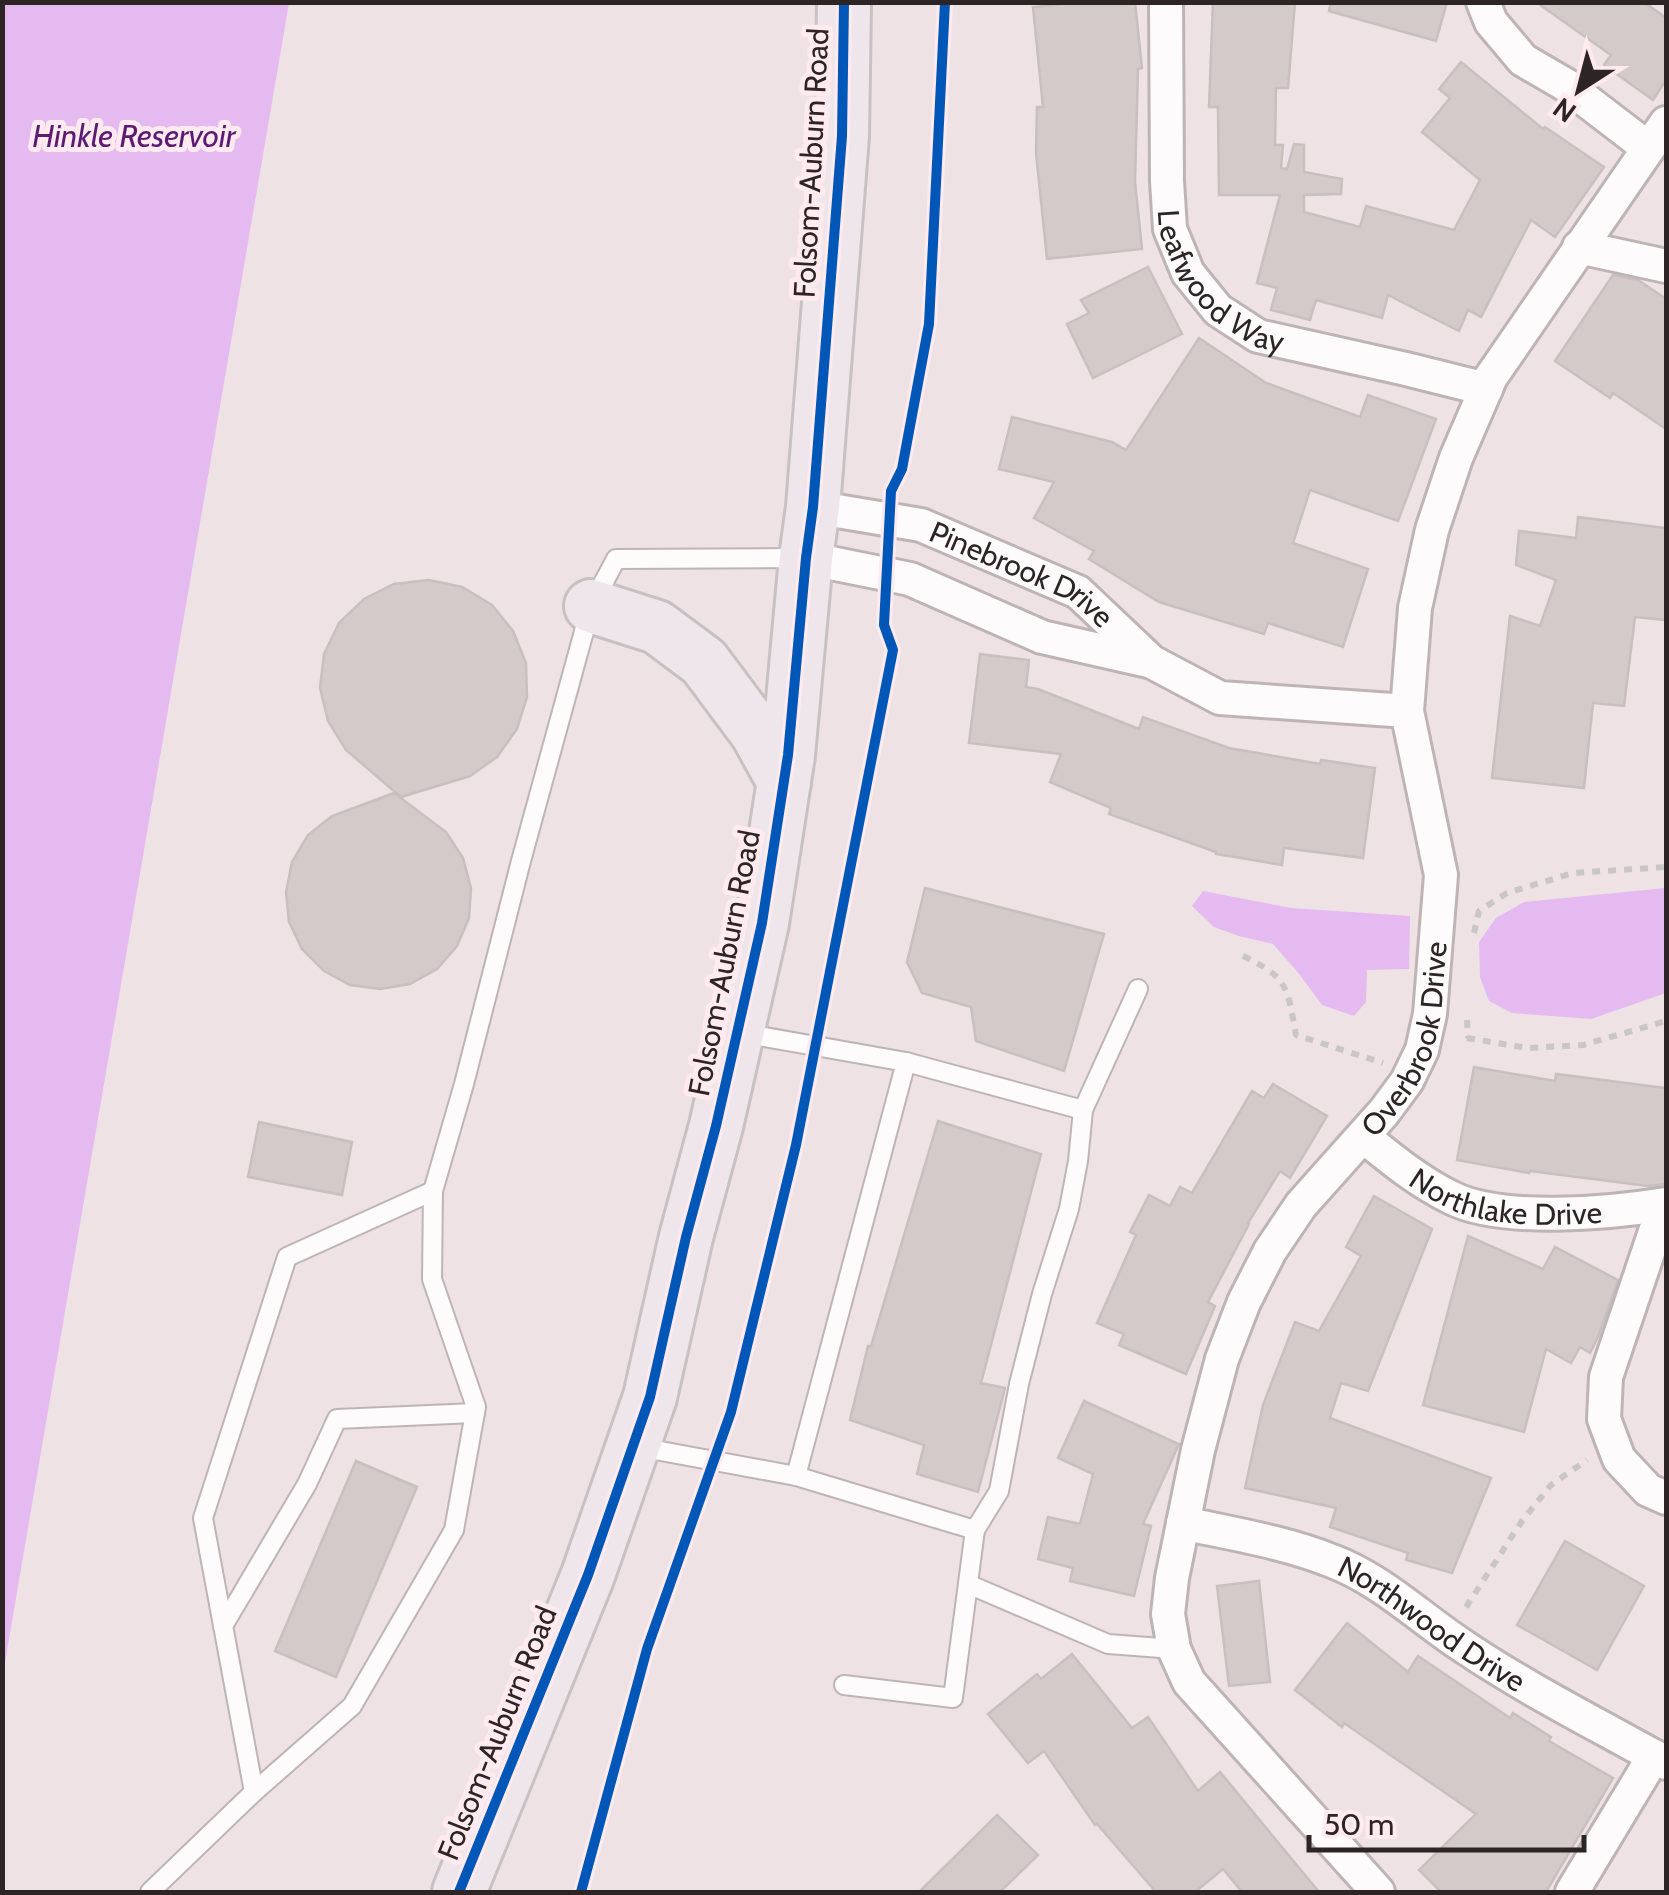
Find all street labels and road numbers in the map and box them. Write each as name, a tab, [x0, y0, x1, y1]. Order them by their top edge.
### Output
street label: Folsom-Auburn Road	[785, 27, 837, 299]
street label: Leafwood Way	[1150, 209, 1288, 360]
street label: Pinebrook Drive	[924, 513, 1122, 635]
street label: Folsom-Auburn Road	[680, 827, 768, 1099]
street label: Overbrook Drive	[1353, 940, 1454, 1144]
street label: Northlake Drive	[1403, 1160, 1603, 1232]
street label: Northwood Drive	[1332, 1547, 1532, 1699]
street label: Folsom-Auburn Road	[429, 1601, 565, 1865]

